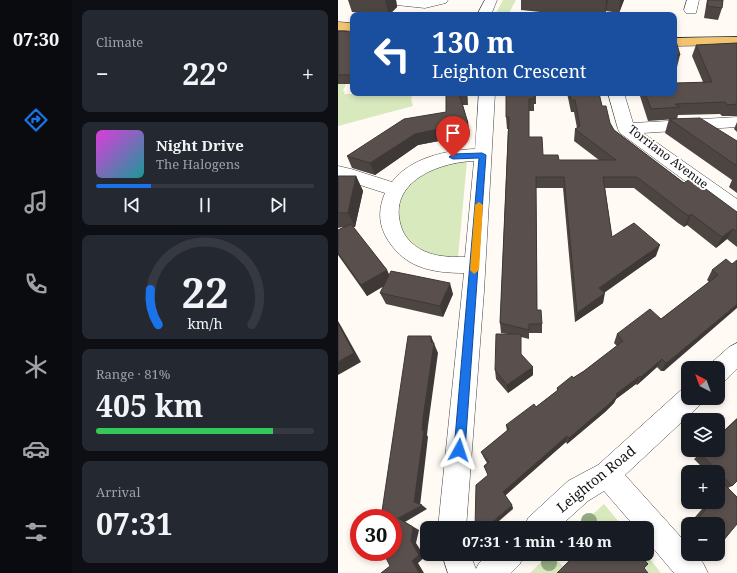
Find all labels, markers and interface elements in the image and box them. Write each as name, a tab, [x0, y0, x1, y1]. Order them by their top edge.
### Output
text: 130 m	[432, 23, 514, 61]
text: 07:30	[13, 27, 59, 51]
icon: left	[366, 28, 418, 80]
text: Climate	[96, 33, 143, 51]
text: 22°	[182, 53, 228, 94]
text: −	[96, 58, 109, 88]
text: +	[302, 58, 314, 88]
text: Leighton Crescent	[432, 59, 586, 83]
icon: directions	[22, 106, 50, 134]
pin	[436, 116, 470, 157]
street label: Torriano Avenue	[625, 121, 712, 192]
icon: arrive	[442, 122, 464, 144]
text: Night Drive	[156, 135, 244, 155]
text: The Halogens	[156, 155, 240, 173]
icon: music	[22, 188, 50, 216]
icon: previous	[121, 194, 143, 216]
icon: pause	[194, 194, 216, 216]
icon: next	[267, 194, 289, 216]
text: 22	[181, 263, 229, 319]
icon: phone	[22, 270, 50, 298]
text: km/h	[187, 313, 223, 332]
icon: climate	[22, 353, 50, 381]
north arrow	[681, 361, 725, 405]
map controls	[681, 361, 725, 561]
text: Range · 81%	[96, 365, 170, 383]
text: 405 km	[96, 385, 203, 426]
button: layers	[681, 413, 725, 457]
position arrow	[438, 429, 480, 471]
icon: car	[22, 435, 50, 463]
street label: Leighton Road	[552, 441, 639, 516]
button: +	[681, 465, 725, 509]
text: Arrival	[96, 483, 140, 501]
text: 07:31	[96, 503, 173, 544]
speed limit sign: 30	[350, 509, 402, 561]
button: −	[681, 517, 725, 561]
icon: filters	[22, 518, 50, 546]
text: 07:31 · 1 min · 140 m	[462, 531, 612, 551]

